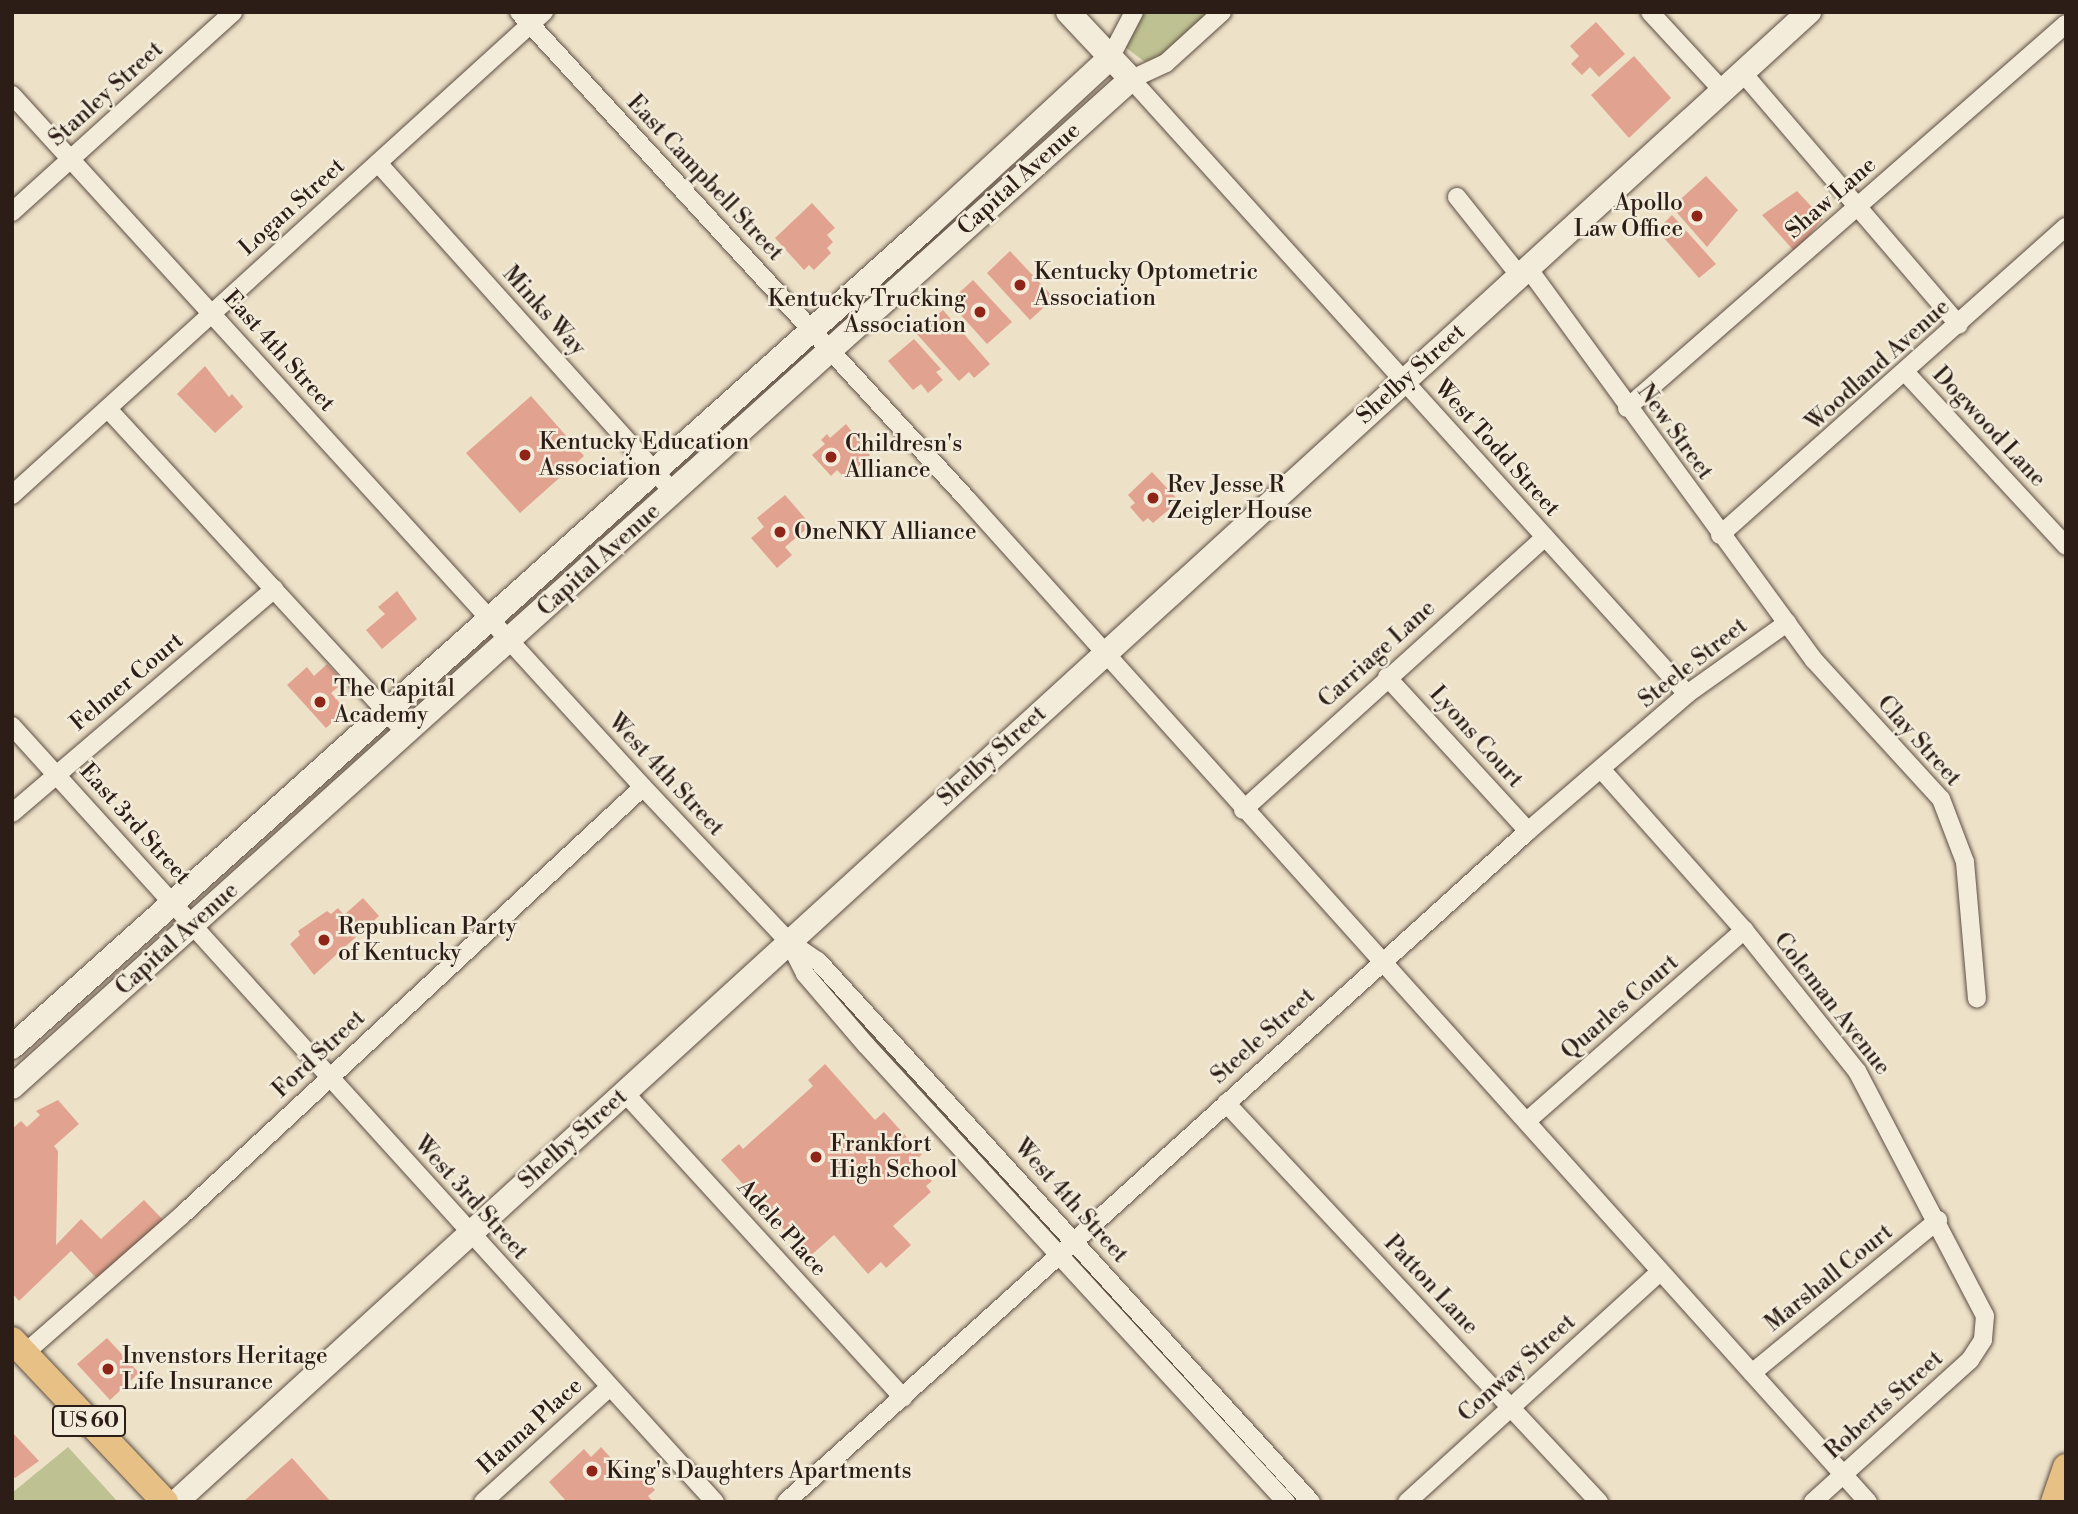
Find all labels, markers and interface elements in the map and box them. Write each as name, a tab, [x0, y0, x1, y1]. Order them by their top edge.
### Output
street label: Stanley Street	[43, 36, 169, 152]
street label: East Campbell Street	[621, 89, 789, 267]
street label: Capital Avenue	[952, 117, 1086, 241]
street label: Shaw Lane	[1780, 151, 1882, 245]
street label: Logan Street	[233, 152, 351, 262]
place label: Apollo Law Office	[1574, 189, 1683, 243]
marker: Apollo Law Office	[1689, 208, 1705, 224]
place label: Kentucky Optometric Association	[1034, 258, 1258, 312]
street label: Minks Way	[496, 260, 592, 362]
marker: Kentucky Optometric Association	[1012, 277, 1028, 293]
street label: East 4th Street	[217, 285, 341, 417]
place label: Kentucky Trucking Association	[768, 285, 966, 339]
street label: Woodland Avenue	[1800, 293, 1956, 437]
marker: Kentucky Trucking Association	[972, 304, 988, 320]
street label: Shelby Street	[1351, 318, 1471, 430]
street label: Dogwood Lane	[1926, 361, 2052, 493]
street label: West Todd Street	[1428, 374, 1566, 522]
street label: New Street	[1631, 379, 1719, 485]
place label: Kentucky Education Association	[539, 428, 749, 482]
place label: Childresn's Alliance	[845, 430, 962, 484]
marker: Kentucky Education Association	[517, 447, 533, 463]
marker: Childresn's Alliance	[823, 449, 839, 465]
place label: Rev Jesse R Zeigler House	[1167, 471, 1312, 525]
marker: Rev Jesse R Zeigler House	[1145, 490, 1161, 506]
street label: Capital Avenue	[532, 498, 666, 622]
place label: OneNKY Alliance	[794, 518, 977, 546]
marker: OneNKY Alliance	[772, 524, 788, 540]
street label: Carriage Lane	[1313, 594, 1441, 714]
street label: Steele Street	[1633, 612, 1753, 714]
street label: Felmer Court	[65, 627, 189, 737]
place label: The Capital Academy	[334, 675, 455, 729]
street label: Lyons Court	[1423, 680, 1529, 794]
street label: Clay Street	[1871, 690, 1967, 792]
marker: The Capital Academy	[312, 694, 328, 710]
street label: Shelby Street	[932, 700, 1052, 812]
street label: West 4th Street	[602, 708, 730, 842]
street label: East 3rd Street	[73, 758, 197, 890]
street label: Capital Avenue	[110, 877, 244, 1001]
place label: Republican Party of Kentucky	[338, 913, 517, 967]
street label: Coleman Avenue	[1768, 927, 1896, 1081]
marker: Republican Party of Kentucky	[316, 932, 332, 948]
street label: Quarles Court	[1556, 949, 1684, 1065]
street label: Steele Street	[1205, 982, 1321, 1090]
street label: Ford Street	[267, 1004, 371, 1104]
street label: Shelby Street	[513, 1083, 633, 1195]
street label: West 3rd Street	[408, 1130, 534, 1266]
place label: Frankfort High School	[830, 1130, 957, 1184]
street label: West 4th Street	[1008, 1133, 1134, 1269]
marker: Frankfort High School	[808, 1149, 824, 1165]
street label: Adele Place	[731, 1174, 833, 1282]
street label: Marshall Court	[1760, 1218, 1898, 1338]
street label: Patton Lane	[1378, 1230, 1484, 1340]
street label: Conway Street	[1453, 1308, 1581, 1428]
place label: Invenstors Heritage Life Insurance	[122, 1342, 328, 1396]
street label: Roberts Street	[1819, 1345, 1949, 1465]
marker: Invenstors Heritage Life Insurance	[100, 1361, 116, 1377]
street label: Hanna Place	[472, 1372, 588, 1480]
road number: US 60	[50, 1404, 128, 1438]
place label: King's Daughters Apartments	[606, 1457, 912, 1485]
marker: King's Daughters Apartments	[584, 1463, 600, 1479]

